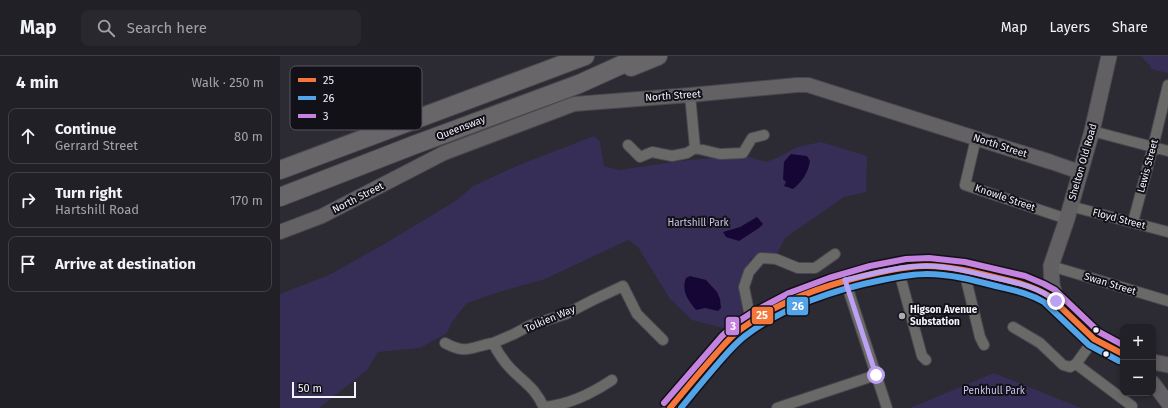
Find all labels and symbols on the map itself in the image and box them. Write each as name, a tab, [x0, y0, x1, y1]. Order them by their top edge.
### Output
legend	[290, 66, 422, 130]
text: 25	[323, 74, 334, 87]
street label: North Street	[645, 88, 702, 104]
text: 26	[323, 92, 334, 105]
text: 3	[323, 110, 329, 123]
street label: Queensway	[435, 113, 487, 143]
street label: Shelton Old Road	[1066, 122, 1100, 202]
street label: North Street	[972, 132, 1029, 160]
street label: Lewis Street	[1135, 138, 1161, 194]
street label: North Street	[330, 180, 386, 216]
street label: Knowle Street	[973, 182, 1037, 214]
street label: Floyd Street	[1091, 206, 1147, 232]
park label: Hartshill Park	[667, 217, 730, 229]
street label: Swan Street	[1083, 270, 1138, 298]
route end	[1047, 292, 1065, 310]
line badge: 26	[786, 296, 809, 316]
text: 26	[792, 300, 804, 313]
street label: Tolkien Way	[523, 303, 577, 335]
place label: Higson Avenue Substation	[910, 304, 978, 328]
line badge: 25	[751, 306, 774, 325]
text: 25	[756, 309, 768, 322]
marker: Higson Avenue Substation	[897, 311, 907, 321]
line badge: 3	[725, 316, 740, 336]
text: 3	[729, 320, 736, 333]
unlabelled marker	[1091, 325, 1101, 335]
unlabelled marker	[1101, 349, 1111, 359]
route start	[867, 366, 885, 384]
scale bar	[292, 380, 356, 399]
park label: Penkhull Park	[963, 385, 1026, 397]

